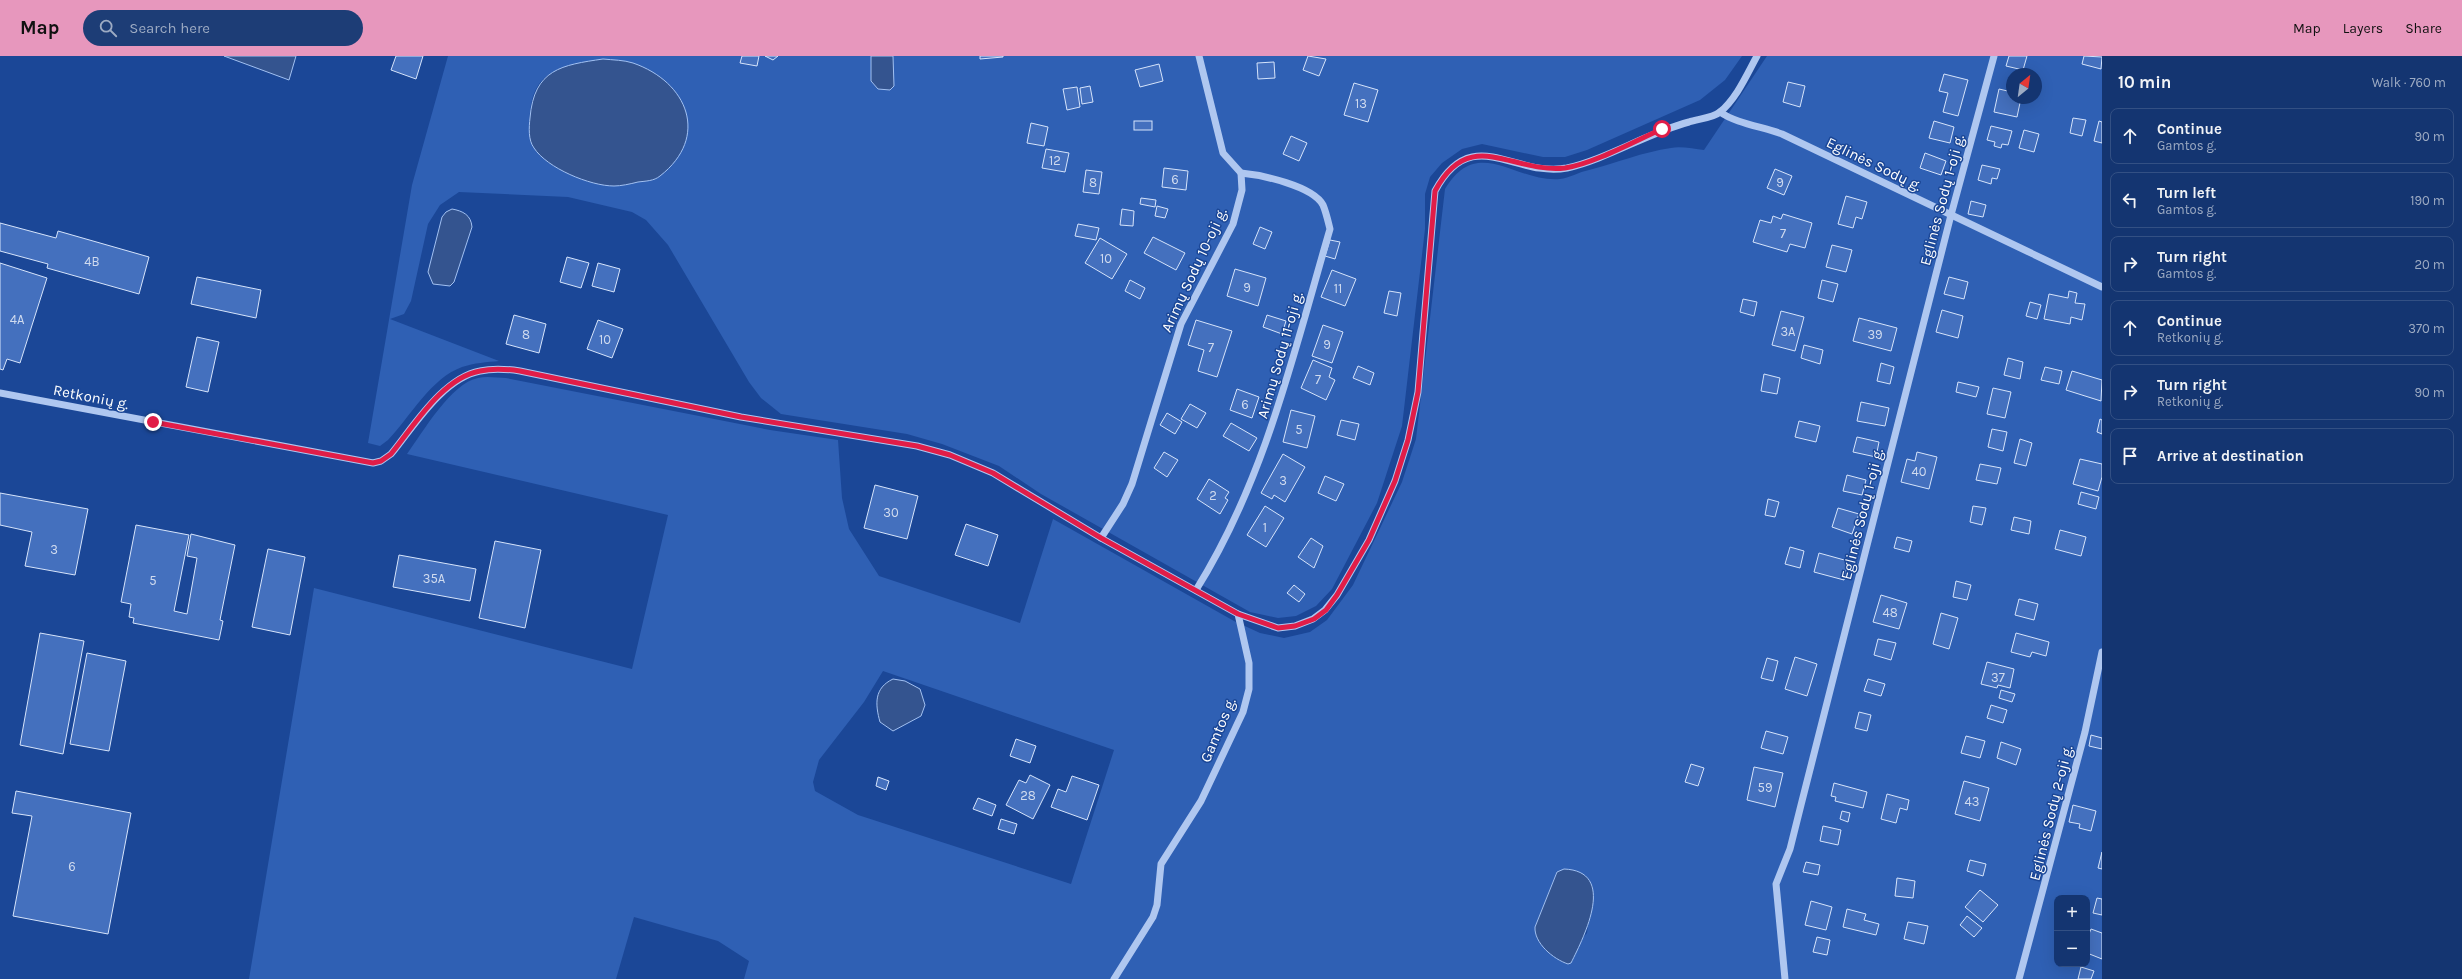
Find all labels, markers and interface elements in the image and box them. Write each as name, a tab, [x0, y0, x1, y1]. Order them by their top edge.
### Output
search box	[83, 10, 363, 46]
text: Map	[20, 17, 59, 39]
icon: search	[97, 17, 119, 39]
text: Search here	[129, 19, 210, 37]
text: Map	[2293, 20, 2321, 37]
text: Layers	[2343, 20, 2383, 37]
text: Share	[2405, 20, 2442, 37]
north arrow	[2006, 68, 2042, 104]
text: 10 min	[2118, 72, 2171, 92]
text: Walk · 760 m	[2372, 75, 2446, 90]
house number: 13	[1355, 96, 1367, 111]
route start	[1653, 120, 1671, 138]
text: Continue	[2157, 120, 2222, 138]
icon: ahead	[2119, 125, 2141, 147]
text: 90 m	[2414, 129, 2445, 144]
street label: Eglinės Sodų 1-oji g.	[1916, 132, 1968, 267]
street label: Eglinės Sodų g.	[1823, 133, 1925, 195]
text: Gamtos g.	[2157, 138, 2216, 153]
house number: 12	[1049, 153, 1061, 168]
house number: 6	[1171, 172, 1179, 187]
house number: 8	[1089, 175, 1097, 190]
house number: 9	[1776, 175, 1784, 190]
text: Turn left	[2157, 184, 2216, 202]
icon: left	[2119, 189, 2141, 211]
text: 190 m	[2410, 193, 2445, 208]
text: Gamtos g.	[2157, 202, 2216, 217]
street label: Arimų Sodų 10-oji g.	[1157, 205, 1231, 335]
house number: 7	[1780, 226, 1786, 241]
text: Turn right	[2157, 248, 2227, 266]
house number: 10	[1100, 251, 1112, 266]
icon: right	[2119, 253, 2141, 275]
house number: 4B	[84, 254, 100, 269]
text: 20 m	[2415, 257, 2445, 272]
text: Gamtos g.	[2157, 266, 2216, 281]
house number: 9	[1243, 280, 1251, 295]
house number: 11	[1334, 281, 1342, 296]
street label: Arimų Sodų 11-oji g.	[1253, 289, 1307, 421]
house number: 4A	[10, 312, 25, 327]
text: Continue	[2157, 312, 2222, 330]
icon: ahead	[2119, 317, 2141, 339]
text: 370 m	[2408, 321, 2445, 336]
house number: 3A	[1780, 324, 1796, 339]
house number: 8	[522, 327, 530, 342]
house number: 39	[1867, 327, 1883, 342]
text: Retkonių g.	[2157, 330, 2223, 345]
house number: 10	[599, 332, 611, 347]
house number: 9	[1323, 337, 1331, 352]
house number: 7	[1208, 340, 1214, 355]
house number: 7	[1315, 372, 1321, 387]
text: Turn right	[2157, 376, 2227, 394]
street label: Retkonių g.	[52, 381, 131, 413]
icon: right	[2119, 381, 2141, 403]
text: 90 m	[2414, 385, 2445, 400]
text: Retkonių g.	[2157, 394, 2223, 409]
house number: 6	[1241, 397, 1249, 412]
route end	[144, 413, 162, 431]
house number: 5	[1295, 422, 1303, 437]
icon: arrive	[2119, 445, 2141, 467]
street label: Eglinės Sodų 1-oji g.	[1837, 446, 1887, 582]
text: Arrive at destination	[2157, 447, 2304, 465]
house number: 40	[1912, 464, 1927, 479]
house number: 3	[1279, 473, 1287, 488]
house number: 2	[1209, 488, 1217, 503]
house number: 30	[883, 505, 899, 520]
house number: 1	[1263, 520, 1267, 535]
house number: 3	[50, 542, 58, 557]
house number: 35A	[423, 571, 446, 586]
house number: 5	[149, 573, 157, 588]
house number: 48	[1882, 605, 1898, 620]
house number: 37	[1991, 670, 2005, 685]
street label: Gamtos g.	[1196, 695, 1240, 765]
street label: Eglinės Sodų 2-oji g.	[2026, 743, 2077, 882]
house number: 59	[1758, 780, 1772, 795]
house number: 28	[1020, 788, 1036, 803]
house number: 43	[1965, 794, 1979, 809]
house number: 6	[68, 859, 76, 874]
map controls	[2054, 895, 2090, 967]
button: +	[2054, 895, 2090, 931]
button: −	[2054, 931, 2090, 967]

